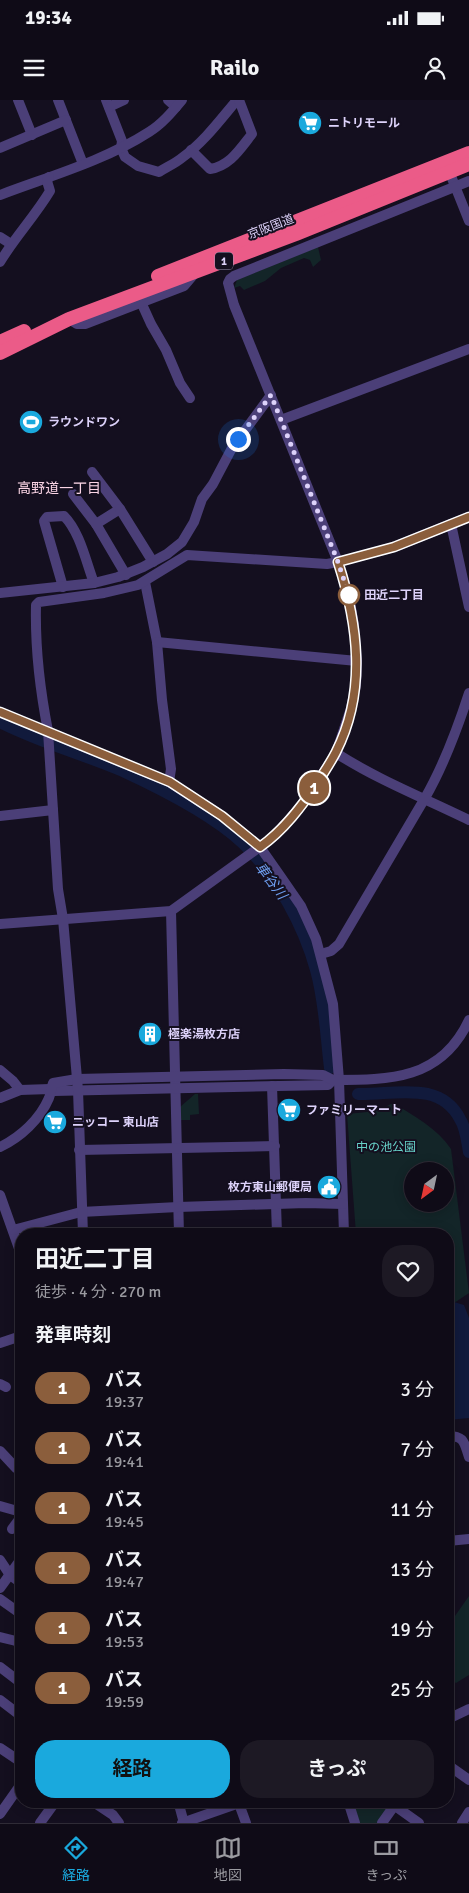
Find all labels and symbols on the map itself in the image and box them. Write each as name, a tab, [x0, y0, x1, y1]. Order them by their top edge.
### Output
supermarket icon: ニトリモール	[297, 110, 323, 136]
place label: ニトリモール	[328, 116, 400, 131]
street label: 京阪国道	[246, 211, 296, 243]
road number: 1	[215, 253, 233, 270]
sports icon: ラウンドワン	[18, 409, 44, 435]
place label: ラウンドワン	[48, 415, 120, 430]
your location	[226, 427, 251, 452]
district label: 高野道一丁目	[17, 480, 101, 497]
marker: 田近二丁目	[338, 584, 360, 606]
place label: 田近二丁目	[364, 588, 424, 603]
line badge: 1	[298, 772, 330, 804]
water label: 車谷川	[252, 859, 292, 904]
building icon: 極楽湯枚方店	[137, 1021, 163, 1047]
place label: 極楽湯枚方店	[168, 1027, 240, 1042]
supermarket icon: ファミリーマート	[276, 1097, 302, 1123]
place label: ファミリーマート	[306, 1103, 402, 1118]
supermarket icon: ニッコー 東山店	[42, 1109, 68, 1135]
place label: ニッコー 東山店	[72, 1115, 159, 1130]
park label: 中の池公園	[356, 1140, 416, 1155]
north arrow	[404, 1162, 454, 1212]
public building icon: 枚方東山郵便局	[316, 1174, 342, 1200]
place label: 枚方東山郵便局	[228, 1180, 312, 1195]

